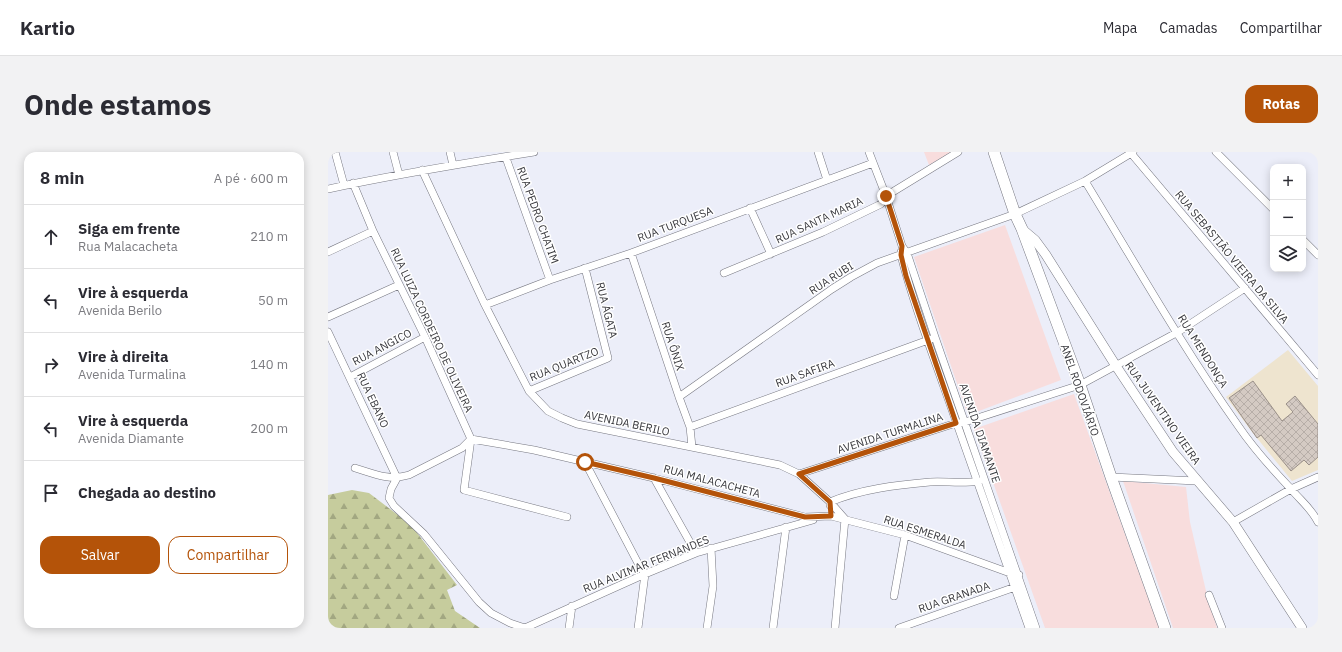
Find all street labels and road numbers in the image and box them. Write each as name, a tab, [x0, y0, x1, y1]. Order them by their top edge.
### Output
street label: RUA PEDRO CHATIM	[514, 165, 562, 265]
street label: RUA SEBASTIÃO VIEIRA DA SILVA	[1172, 188, 1292, 326]
street label: RUA SANTA MARIA	[773, 194, 865, 246]
street label: RUA TURQUESA	[635, 203, 715, 245]
street label: RUA LUIZA CORDEIRO DE OLIVEIRA	[388, 246, 476, 414]
street label: RUA RUBI	[806, 259, 856, 297]
street label: RUA ÁGATA	[593, 280, 621, 340]
street label: RUA MENDONÇA	[1175, 312, 1231, 390]
street label: RUA ÔNIX	[659, 320, 688, 372]
street label: RUA ANGICO	[350, 325, 414, 368]
street label: ANEL RODOVIÁRIO	[1058, 342, 1102, 438]
street label: RUA QUARTZO	[527, 344, 601, 384]
street label: RUA SAFIRA	[773, 356, 837, 390]
street label: RUA JUVENTINO VIEIRA	[1122, 359, 1204, 467]
street label: RUA EBANO	[354, 370, 392, 430]
street label: AVENIDA DIAMANTE	[956, 382, 1004, 484]
street label: AVENIDA BERILO	[583, 407, 671, 439]
street label: AVENIDA TURMALINA	[835, 409, 945, 457]
street label: RUA MALACACHETA	[662, 461, 762, 501]
street label: RUA ESMERALDA	[882, 512, 968, 552]
street label: RUA ALVIMAR FERNANDES	[581, 532, 711, 596]
street label: RUA GRANADA	[916, 578, 992, 616]

